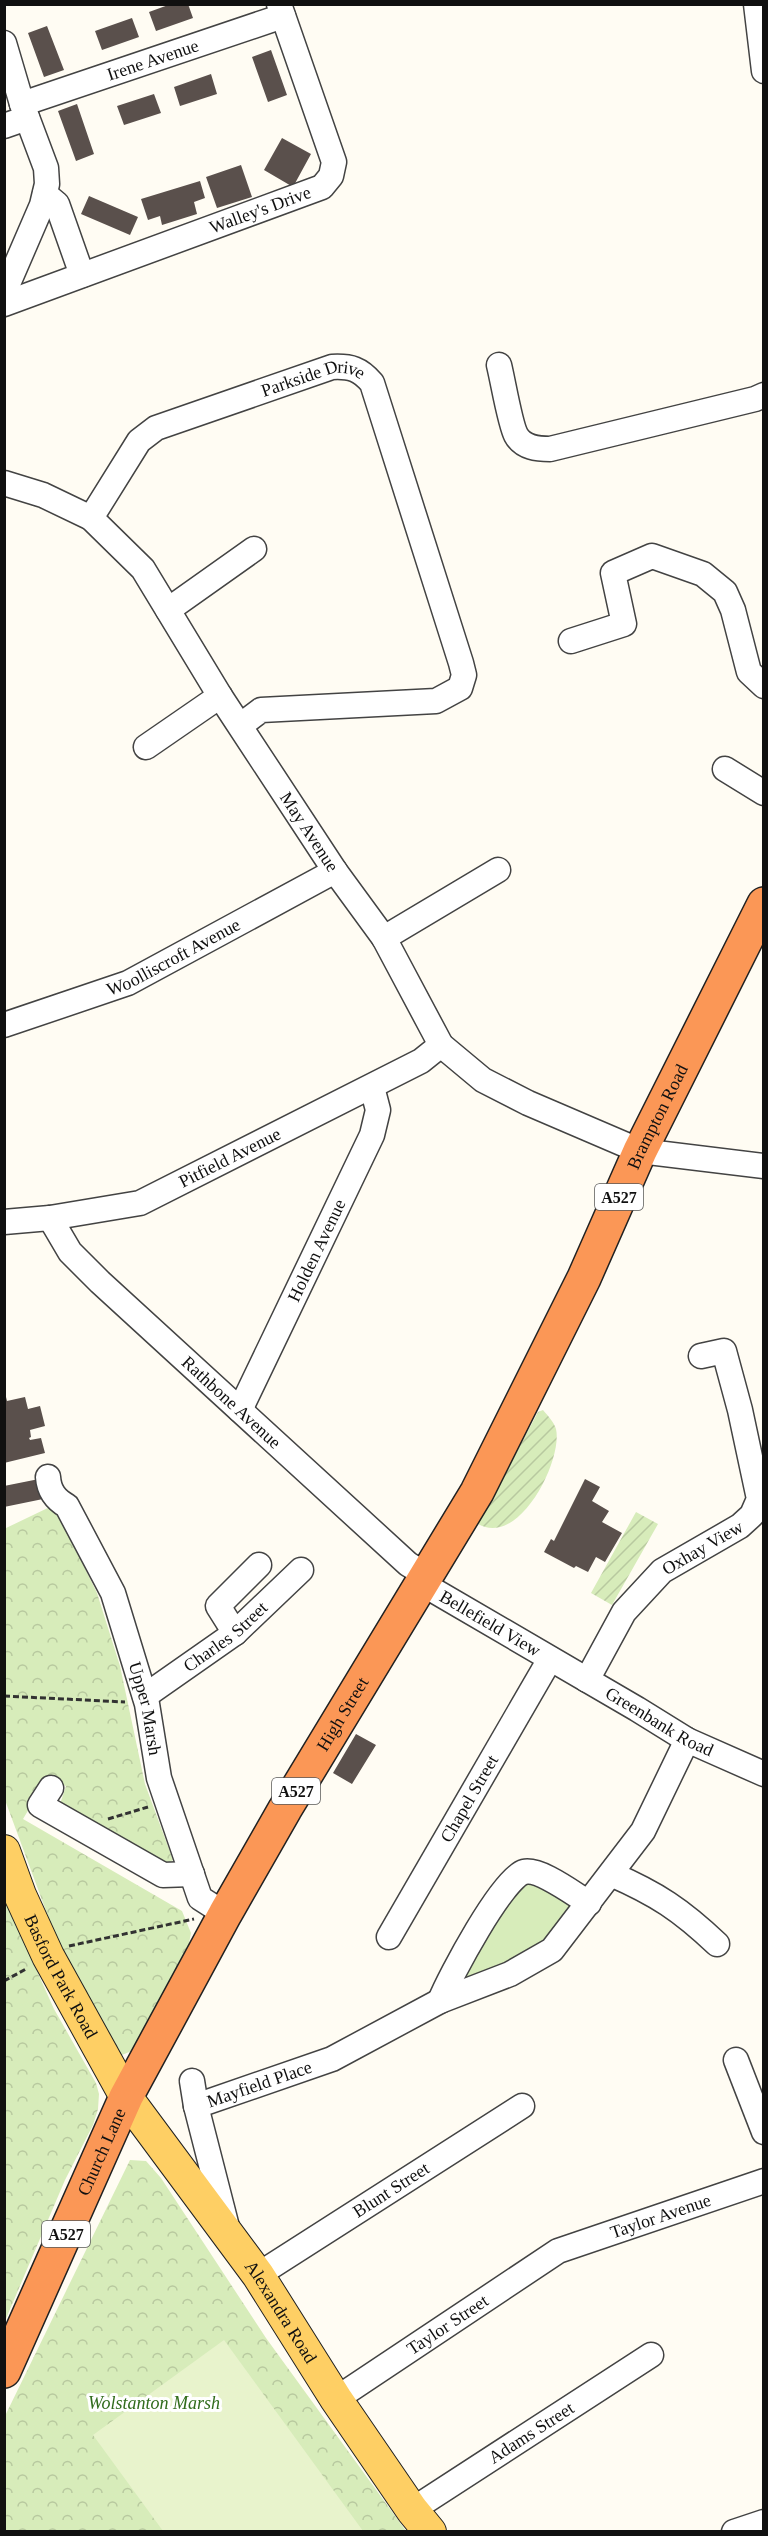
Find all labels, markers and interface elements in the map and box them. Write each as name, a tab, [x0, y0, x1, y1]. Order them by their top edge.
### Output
street label: Irene Avenue	[104, 35, 201, 85]
street label: Walley's Drive	[207, 182, 314, 237]
street label: Parkside Drive	[259, 356, 369, 401]
street label: May Avenue	[276, 788, 343, 875]
street label: Woolliscroft Avenue	[104, 914, 244, 999]
street label: Brampton Road	[623, 1061, 692, 1172]
street label: Pitfield Avenue	[176, 1124, 284, 1192]
road number: A527	[595, 1184, 643, 1210]
street label: Holden Avenue	[284, 1196, 350, 1305]
street label: Rathbone Avenue	[178, 1352, 285, 1453]
street label: Oxhay View	[658, 1516, 746, 1579]
street label: Bellefield View	[436, 1586, 544, 1660]
street label: Charles Street	[180, 1597, 272, 1676]
street label: Upper Marsh	[125, 1659, 165, 1757]
street label: High Street	[313, 1674, 372, 1754]
street label: Greenbank Road	[602, 1683, 717, 1760]
street label: Chapel Street	[436, 1751, 502, 1846]
road number: A527	[272, 1778, 320, 1804]
street label: Basford Park Road	[20, 1911, 102, 2042]
street label: Mayfield Place	[204, 2057, 314, 2111]
street label: Church Lane	[73, 2105, 130, 2199]
street label: Blunt Street	[349, 2158, 433, 2222]
street label: Taylor Avenue	[608, 2190, 713, 2243]
road number: A527	[42, 2221, 90, 2247]
street label: Alexandra Road	[241, 2257, 321, 2367]
street label: Taylor Street	[403, 2290, 492, 2359]
park label: Wolstanton Marsh	[88, 2393, 220, 2413]
street label: Adams Street	[485, 2398, 578, 2468]

